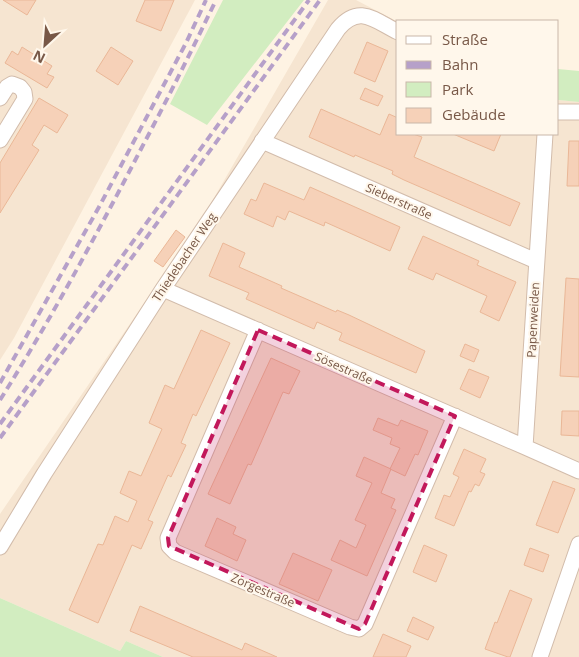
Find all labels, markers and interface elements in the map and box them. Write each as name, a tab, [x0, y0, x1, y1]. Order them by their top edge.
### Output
north arrow	[20, 20, 70, 70]
legend	[396, 20, 559, 135]
text: Straße	[442, 29, 488, 49]
text: N	[30, 46, 48, 68]
text: Bahn	[442, 54, 478, 74]
text: Park	[442, 79, 473, 99]
text: Gebäude	[442, 104, 506, 124]
street label: Sieberstraße	[363, 179, 435, 223]
street label: Thiedebacher Weg	[148, 209, 220, 305]
street label: Papenweiden	[523, 282, 543, 358]
street label: Sösestraße	[312, 348, 376, 388]
street label: Zorgestraße	[228, 569, 298, 611]

